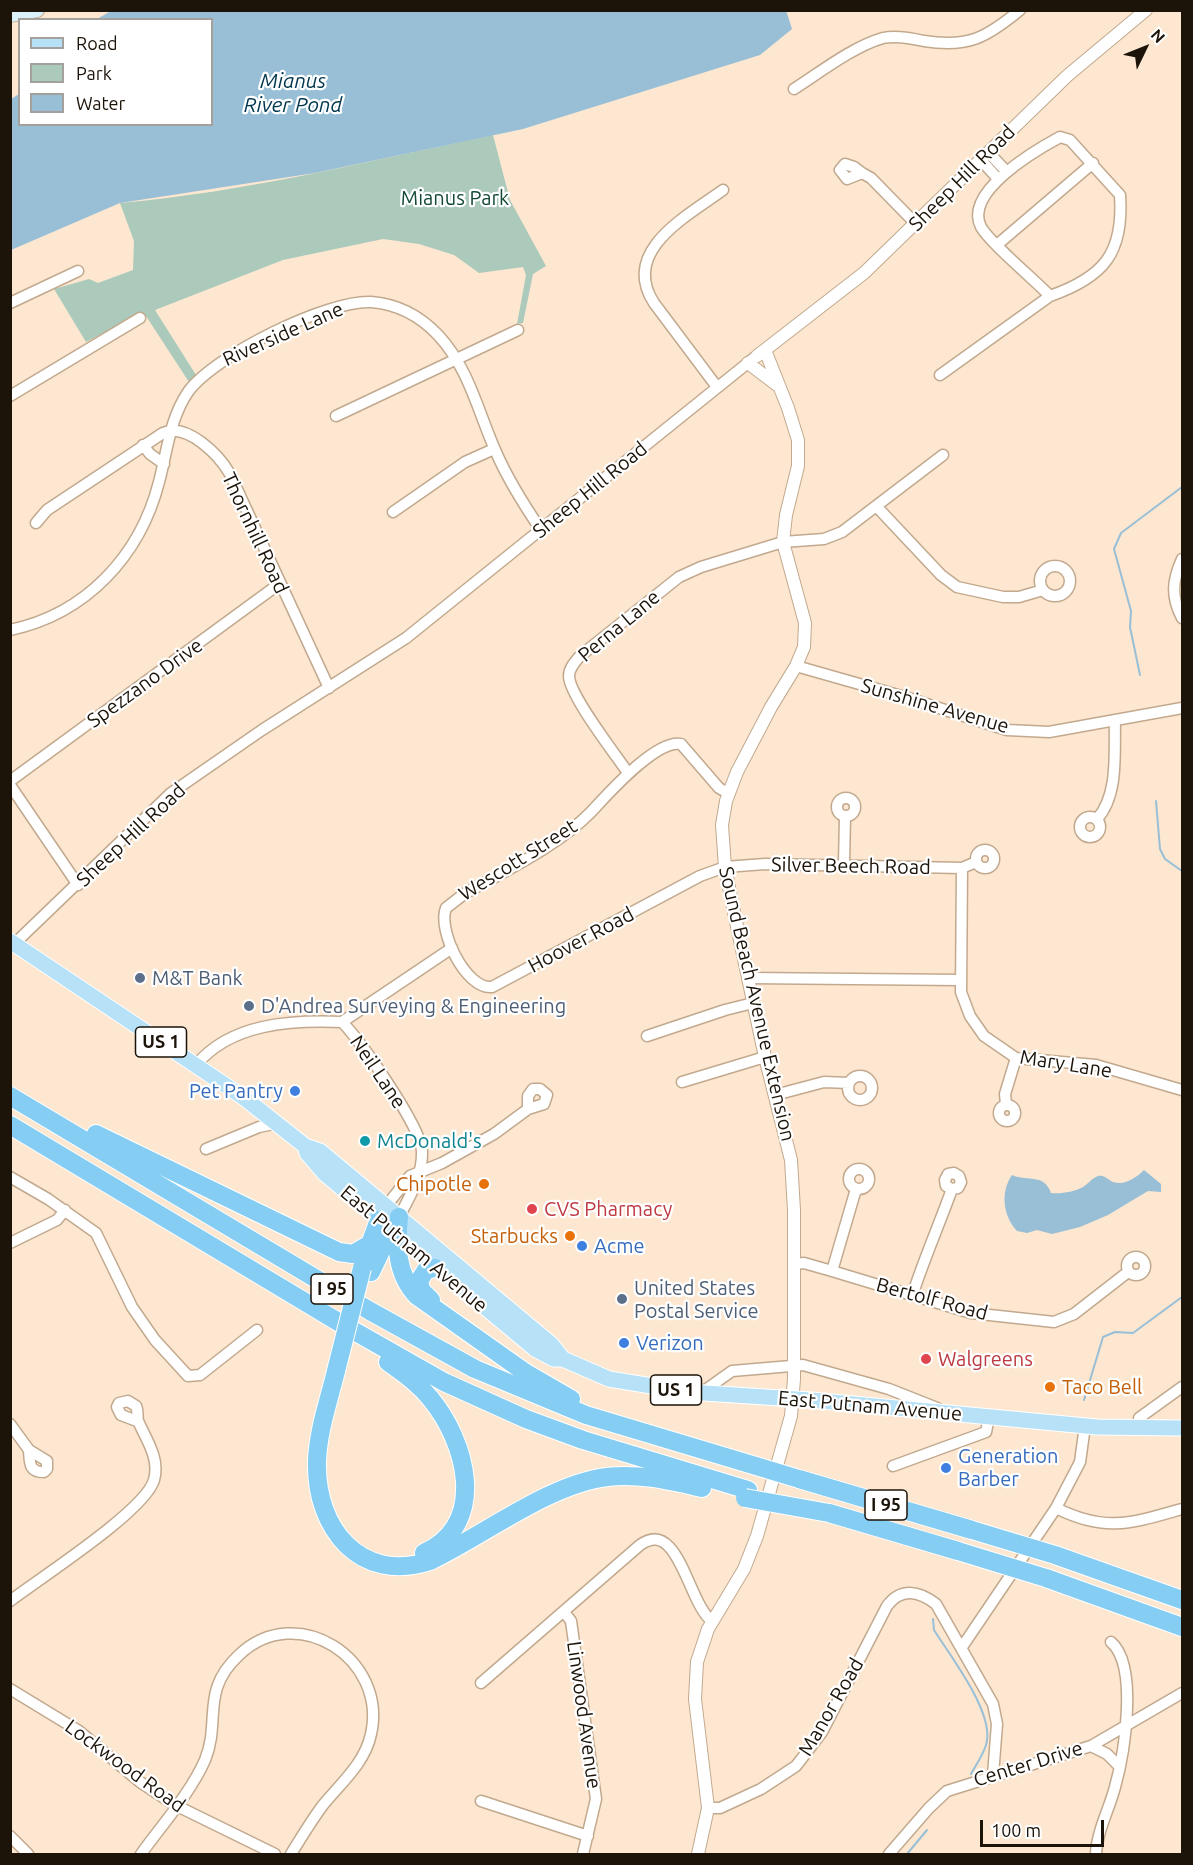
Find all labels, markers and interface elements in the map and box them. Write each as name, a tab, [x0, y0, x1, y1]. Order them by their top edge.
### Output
legend	[18, 18, 213, 126]
north arrow	[1115, 18, 1175, 78]
text: N	[1148, 25, 1169, 46]
text: Road	[76, 33, 118, 53]
text: Park	[76, 63, 112, 83]
water label: Mianus River Pond	[244, 68, 342, 118]
text: Water	[76, 93, 125, 113]
street label: Sheep Hill Road	[904, 120, 1020, 236]
park label: Mianus Park	[401, 186, 509, 210]
street label: Riverside Lane	[219, 297, 347, 371]
street label: Sheep Hill Road	[528, 437, 652, 543]
street label: Thornhill Road	[217, 469, 293, 597]
street label: Perna Lane	[573, 585, 665, 667]
street label: Spezzano Drive	[83, 633, 207, 733]
street label: Sunshine Avenue	[858, 673, 1012, 739]
street label: Sheep Hill Road	[72, 778, 190, 892]
street label: Wescott Street	[454, 814, 582, 906]
street label: Silver Beech Road	[771, 853, 931, 879]
street label: Sound Beach Avenue Extension	[714, 864, 800, 1144]
street label: Hoover Road	[524, 902, 638, 978]
place label: M&T Bank	[152, 966, 243, 990]
marker: M&T Bank	[133, 971, 147, 985]
place label: D'Andrea Surveying & Engineering	[261, 994, 566, 1018]
marker: D'Andrea Surveying & Engineering	[242, 999, 256, 1013]
road number: US 1	[136, 1027, 186, 1057]
street label: Neil Lane	[345, 1031, 411, 1113]
street label: Mary Lane	[1018, 1045, 1114, 1083]
place label: Pet Pantry	[189, 1079, 283, 1103]
marker: Pet Pantry	[288, 1084, 302, 1098]
place label: McDonald's	[377, 1129, 482, 1153]
marker: McDonald's	[358, 1134, 372, 1148]
place label: Chipotle	[396, 1172, 472, 1196]
marker: Chipotle	[477, 1177, 491, 1191]
street label: East Putnam Avenue	[336, 1180, 492, 1318]
place label: CVS Pharmacy	[544, 1197, 672, 1221]
marker: CVS Pharmacy	[525, 1202, 539, 1216]
place label: Starbucks	[471, 1224, 558, 1248]
marker: Starbucks	[563, 1229, 577, 1243]
place label: Acme	[594, 1234, 645, 1258]
marker: Acme	[575, 1239, 589, 1253]
street label: Bertolf Road	[874, 1273, 990, 1325]
road number: I 95	[311, 1274, 353, 1304]
place label: United States Postal Service	[634, 1276, 758, 1323]
marker: United States Postal Service	[615, 1292, 629, 1306]
place label: Verizon	[636, 1331, 704, 1355]
marker: Verizon	[617, 1336, 631, 1350]
place label: Walgreens	[938, 1347, 1033, 1371]
marker: Walgreens	[919, 1352, 933, 1366]
road number: US 1	[650, 1375, 702, 1405]
place label: Taco Bell	[1062, 1375, 1142, 1399]
marker: Taco Bell	[1043, 1380, 1057, 1394]
street label: East Putnam Avenue	[777, 1386, 963, 1426]
place label: Generation Barber	[958, 1444, 1058, 1491]
marker: Generation Barber	[939, 1461, 953, 1475]
road number: I 95	[865, 1490, 907, 1520]
street label: Linwood Avenue	[562, 1640, 606, 1790]
street label: Manor Road	[793, 1654, 869, 1760]
street label: Lockwood Road	[60, 1714, 190, 1818]
street label: Center Drive	[970, 1736, 1086, 1792]
scale bar	[983, 1808, 1108, 1846]
text: 100 m	[991, 1820, 1041, 1840]

